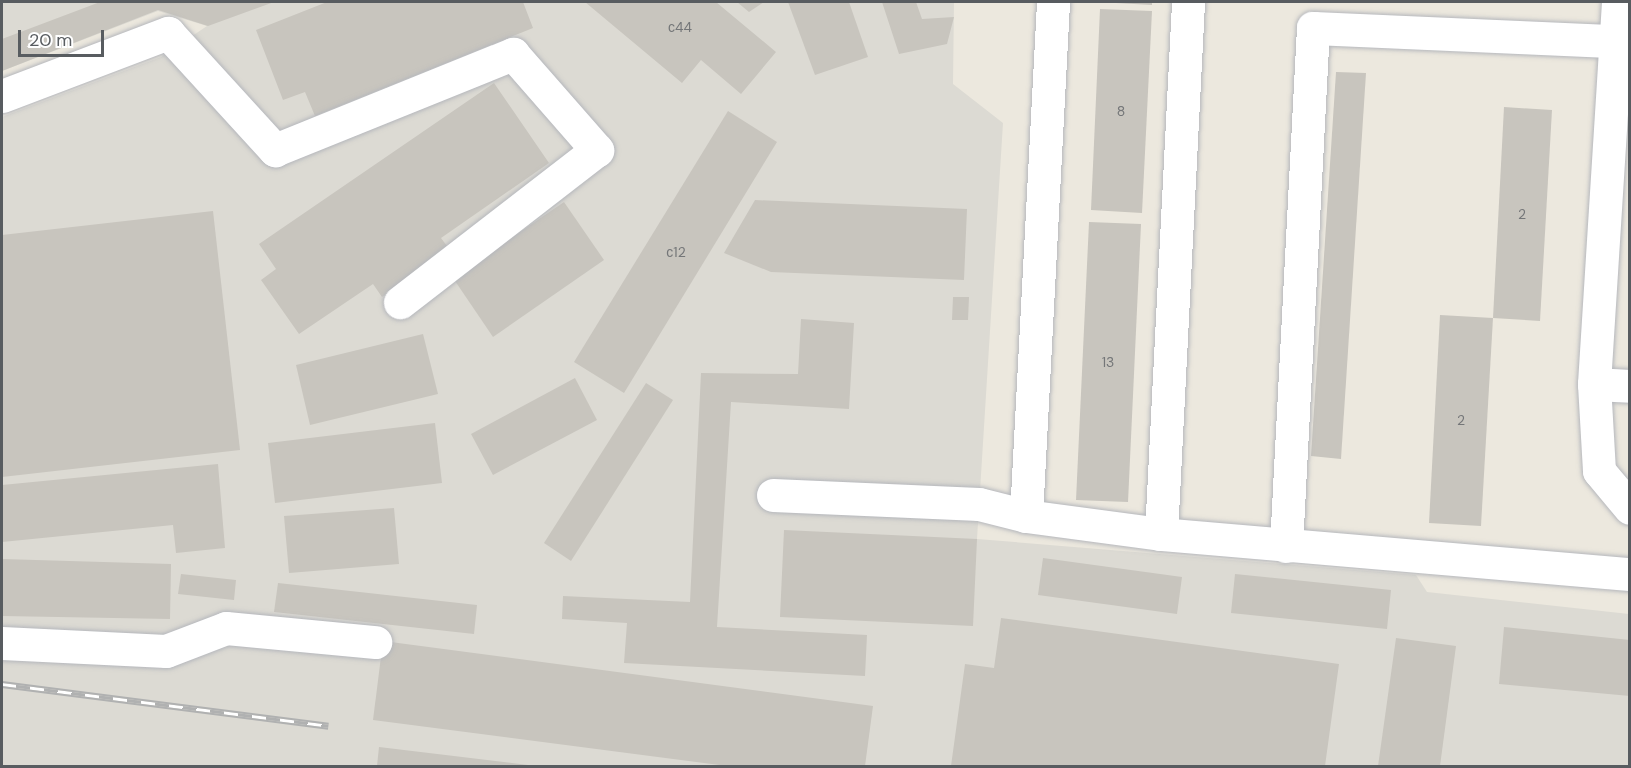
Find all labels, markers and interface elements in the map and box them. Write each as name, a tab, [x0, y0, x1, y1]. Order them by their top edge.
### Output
scale bar	[21, 18, 106, 56]
house number: с44	[668, 19, 692, 35]
text: 20 m	[29, 28, 72, 52]
house number: 8	[1117, 103, 1125, 119]
house number: 2	[1518, 206, 1526, 222]
house number: с12	[666, 244, 686, 260]
house number: 13	[1102, 354, 1114, 370]
house number: 2	[1457, 412, 1465, 428]

